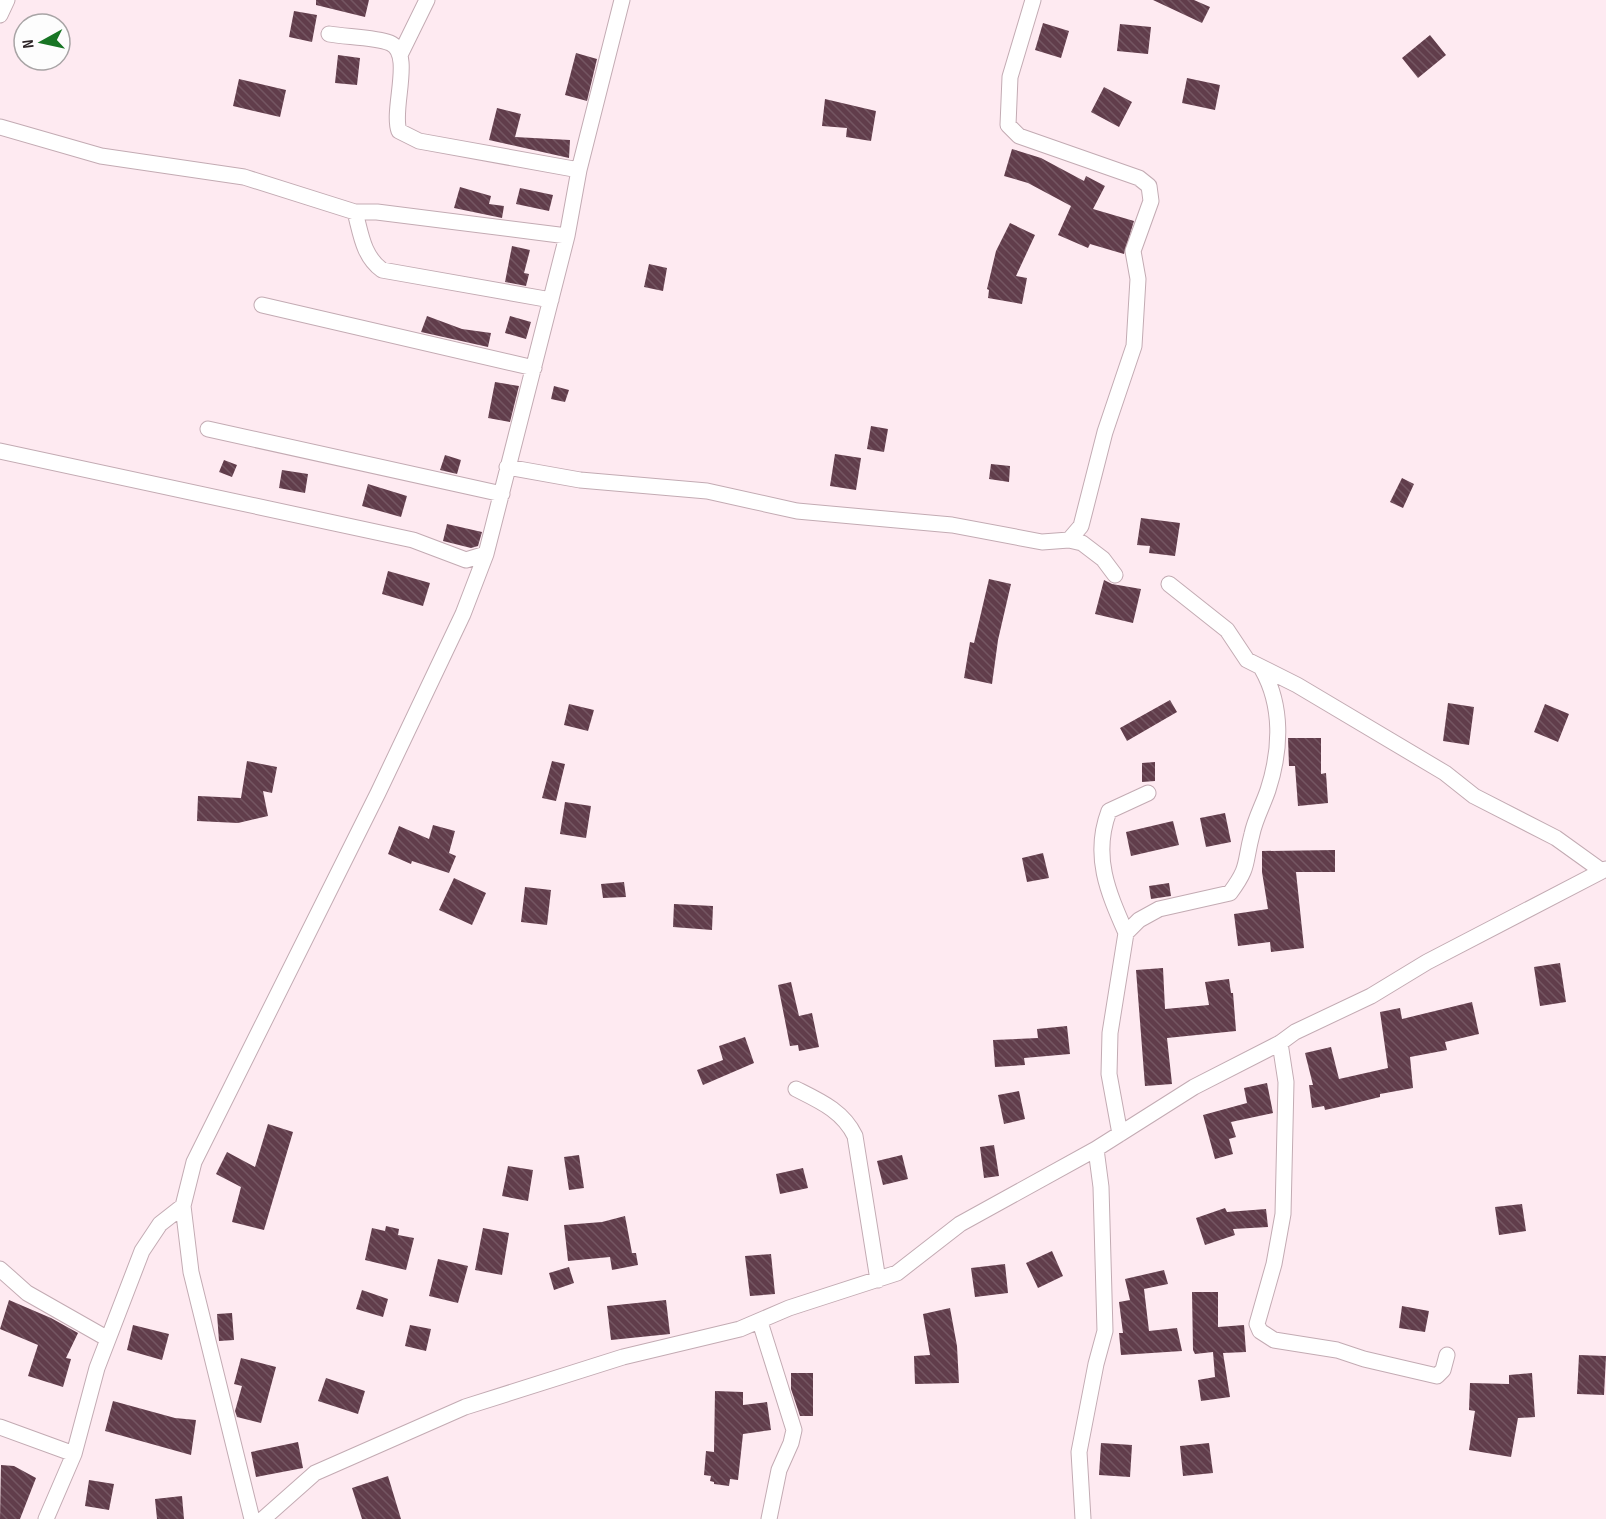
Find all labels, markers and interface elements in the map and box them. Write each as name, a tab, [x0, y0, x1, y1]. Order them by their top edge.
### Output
north arrow	[12, 12, 72, 72]
text: N	[19, 38, 39, 49]

